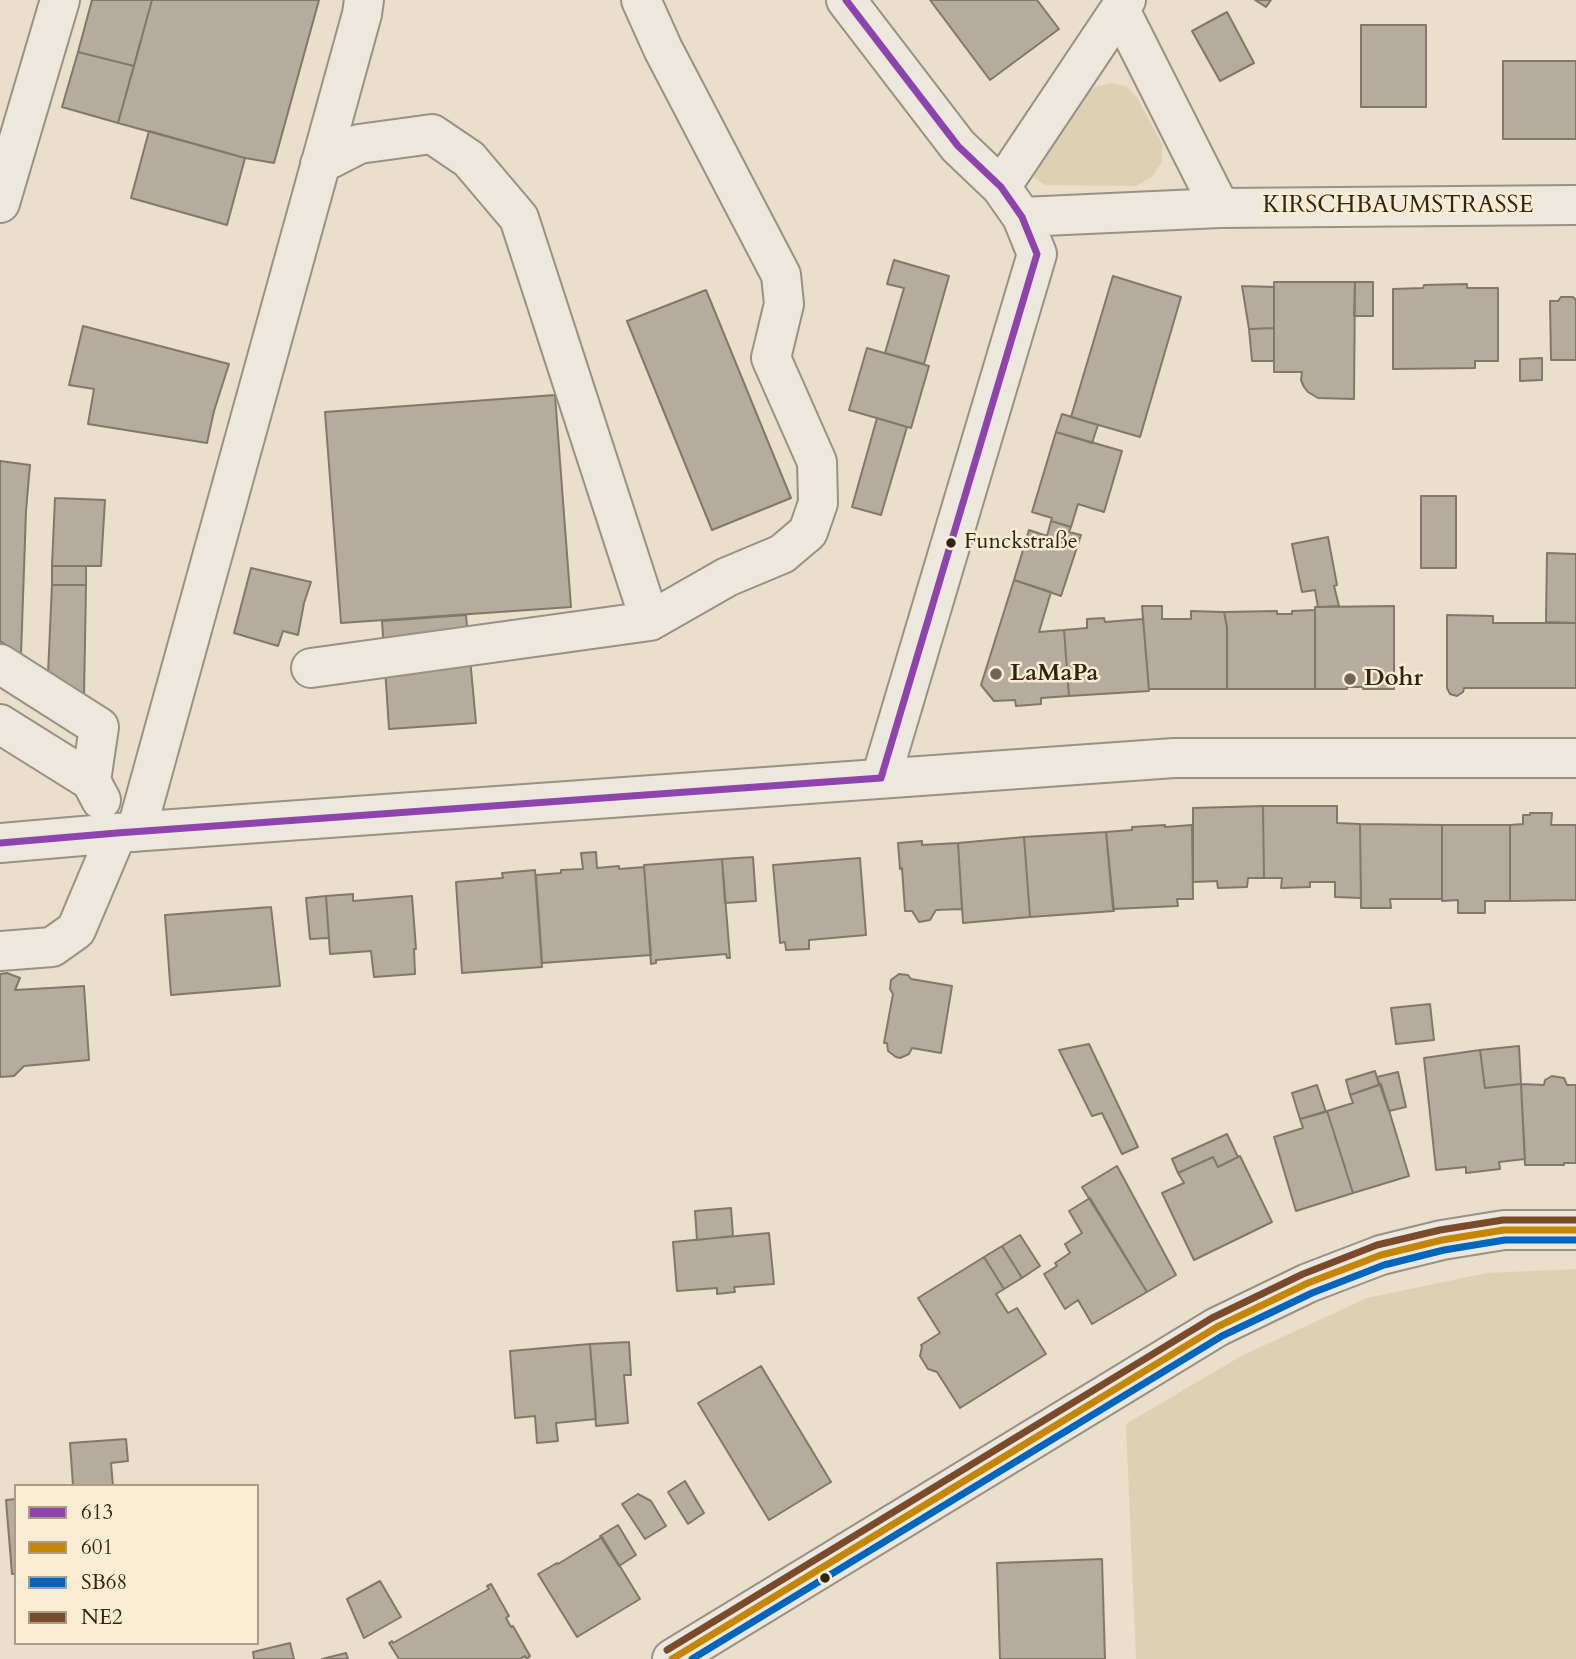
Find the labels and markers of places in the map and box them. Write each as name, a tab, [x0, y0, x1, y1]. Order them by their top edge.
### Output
place label: Funckstraße	[964, 530, 1078, 556]
marker: Funckstraße	[944, 536, 958, 550]
place label: LaMaPa	[1010, 660, 1098, 688]
place label: Dohr	[1364, 665, 1423, 693]
marker: LaMaPa	[988, 666, 1004, 682]
marker: Dohr	[1342, 671, 1358, 687]
unlabelled marker	[818, 1571, 832, 1585]

